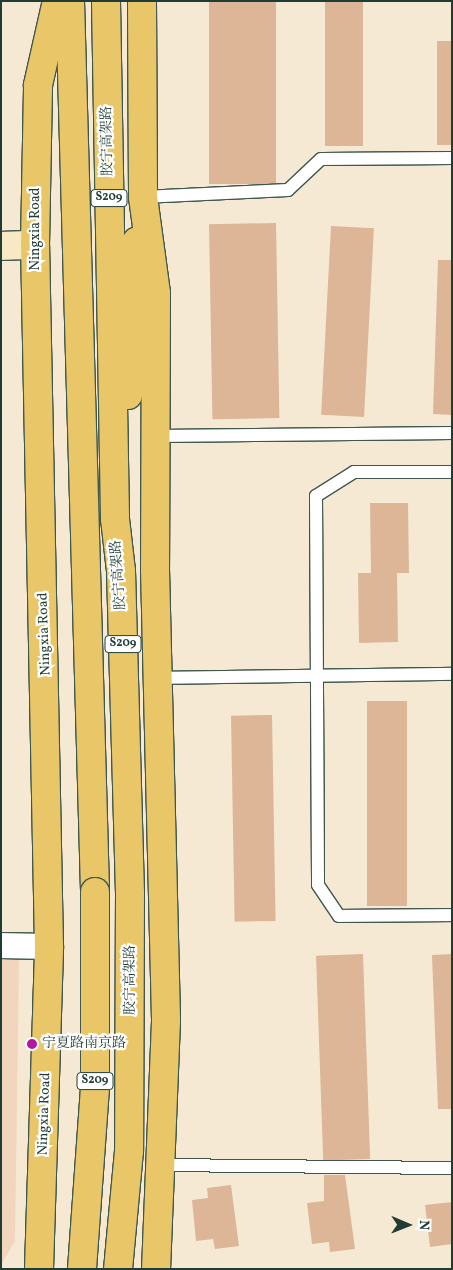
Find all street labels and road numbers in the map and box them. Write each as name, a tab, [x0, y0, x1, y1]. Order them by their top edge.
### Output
street label: 胶宁高架路	[99, 106, 117, 176]
street label: Ningxia Road	[28, 187, 44, 271]
road number: S209	[90, 188, 128, 208]
street label: 胶宁高架路	[108, 539, 130, 611]
street label: Ningxia Road	[35, 592, 55, 676]
road number: S209	[104, 634, 142, 654]
street label: 胶宁高架路	[123, 945, 139, 1015]
street label: Ningxia Road	[35, 1072, 55, 1156]
road number: S209	[76, 1072, 114, 1090]

